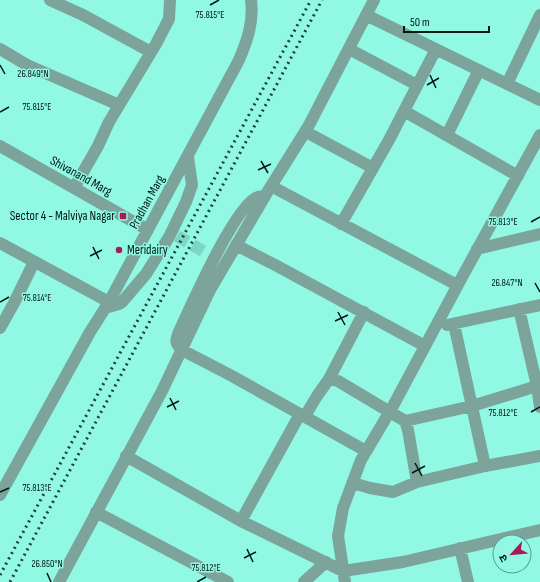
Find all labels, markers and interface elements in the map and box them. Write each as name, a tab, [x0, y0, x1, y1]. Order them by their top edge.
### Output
scale bar	[404, 8, 489, 34]
text: 75.815°E	[196, 9, 224, 21]
text: 50 m	[410, 15, 430, 30]
text: 26.849°N	[17, 68, 49, 80]
text: 75.815°E	[23, 101, 51, 113]
street label: Shivanand Marg	[47, 152, 115, 200]
street label: Pradhan Marg	[126, 172, 168, 232]
place label: Sector 4 - Malviya Nagar	[10, 208, 115, 224]
marker: Sector 4 - Malviya Nagar	[118, 211, 128, 221]
text: 75.813°E	[489, 216, 518, 228]
place label: Meridairy	[127, 242, 168, 258]
marker: Meridairy	[114, 245, 124, 255]
text: 26.847°N	[491, 277, 523, 289]
text: 75.814°E	[23, 292, 51, 304]
text: 75.812°E	[488, 407, 518, 419]
text: 75.813°E	[23, 482, 52, 494]
north arrow	[492, 534, 532, 574]
text: उ	[496, 552, 511, 564]
text: 26.850°N	[31, 558, 63, 570]
text: 75.812°E	[191, 562, 221, 574]

